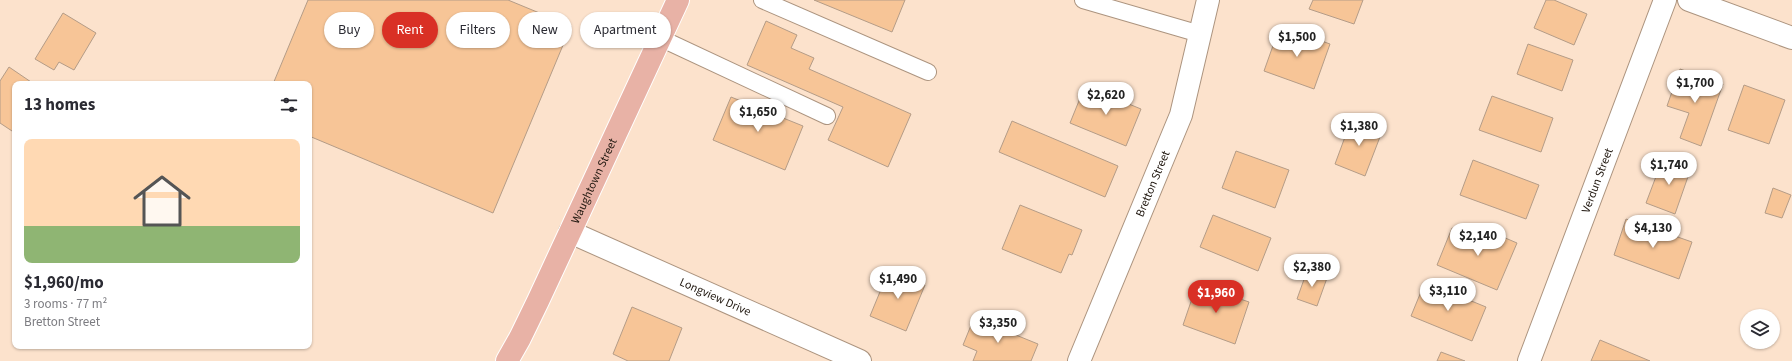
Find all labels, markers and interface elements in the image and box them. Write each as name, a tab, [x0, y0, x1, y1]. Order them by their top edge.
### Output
chip: Buy	[324, 12, 374, 48]
chip: Rent	[382, 12, 438, 48]
chip: Filters	[446, 12, 510, 48]
chip: New	[518, 12, 572, 48]
chip: Apartment	[580, 12, 671, 48]
pin: $1,500	[1264, 24, 1330, 58]
text: $1,500	[1278, 28, 1316, 46]
pin: $1,700	[1662, 70, 1728, 104]
text: $1,700	[1676, 74, 1714, 92]
pin: $2,620	[1073, 82, 1139, 116]
text: $2,620	[1087, 86, 1125, 104]
text: 13 homes	[24, 93, 95, 117]
icon: filters	[278, 94, 300, 116]
pin: $1,650	[725, 99, 791, 133]
text: $1,650	[739, 103, 777, 121]
pin: $1,380	[1326, 113, 1392, 147]
text: $1,380	[1340, 117, 1378, 135]
street label: Waughtown Street	[567, 136, 622, 227]
street label: Verdun Street	[1578, 146, 1618, 216]
street label: Bretton Street	[1132, 148, 1174, 220]
pin: $1,740	[1636, 152, 1702, 186]
text: $1,740	[1650, 156, 1688, 174]
icon: home	[126, 165, 198, 237]
pin: $4,130	[1620, 215, 1686, 249]
text: $4,130	[1634, 219, 1672, 237]
pin: $2,140	[1445, 223, 1511, 257]
text: $2,140	[1459, 227, 1497, 245]
pin: $2,380	[1279, 254, 1345, 288]
text: $2,380	[1293, 258, 1331, 276]
pin: $1,490	[865, 266, 931, 300]
text: $1,490	[879, 270, 917, 288]
text: $1,960/mo	[24, 271, 104, 295]
street label: Longview Drive	[677, 274, 754, 320]
pin: $3,110	[1415, 278, 1481, 312]
pin: $1,960	[1183, 280, 1249, 314]
text: $3,110	[1429, 282, 1467, 300]
text: $1,960	[1197, 284, 1235, 302]
text: 3 rooms · 77 m²	[24, 295, 107, 313]
map controls	[1740, 309, 1780, 349]
button: layers	[1740, 309, 1780, 349]
pin: $3,350	[965, 310, 1031, 344]
text: Bretton Street	[24, 313, 100, 331]
text: $3,350	[979, 314, 1017, 332]

